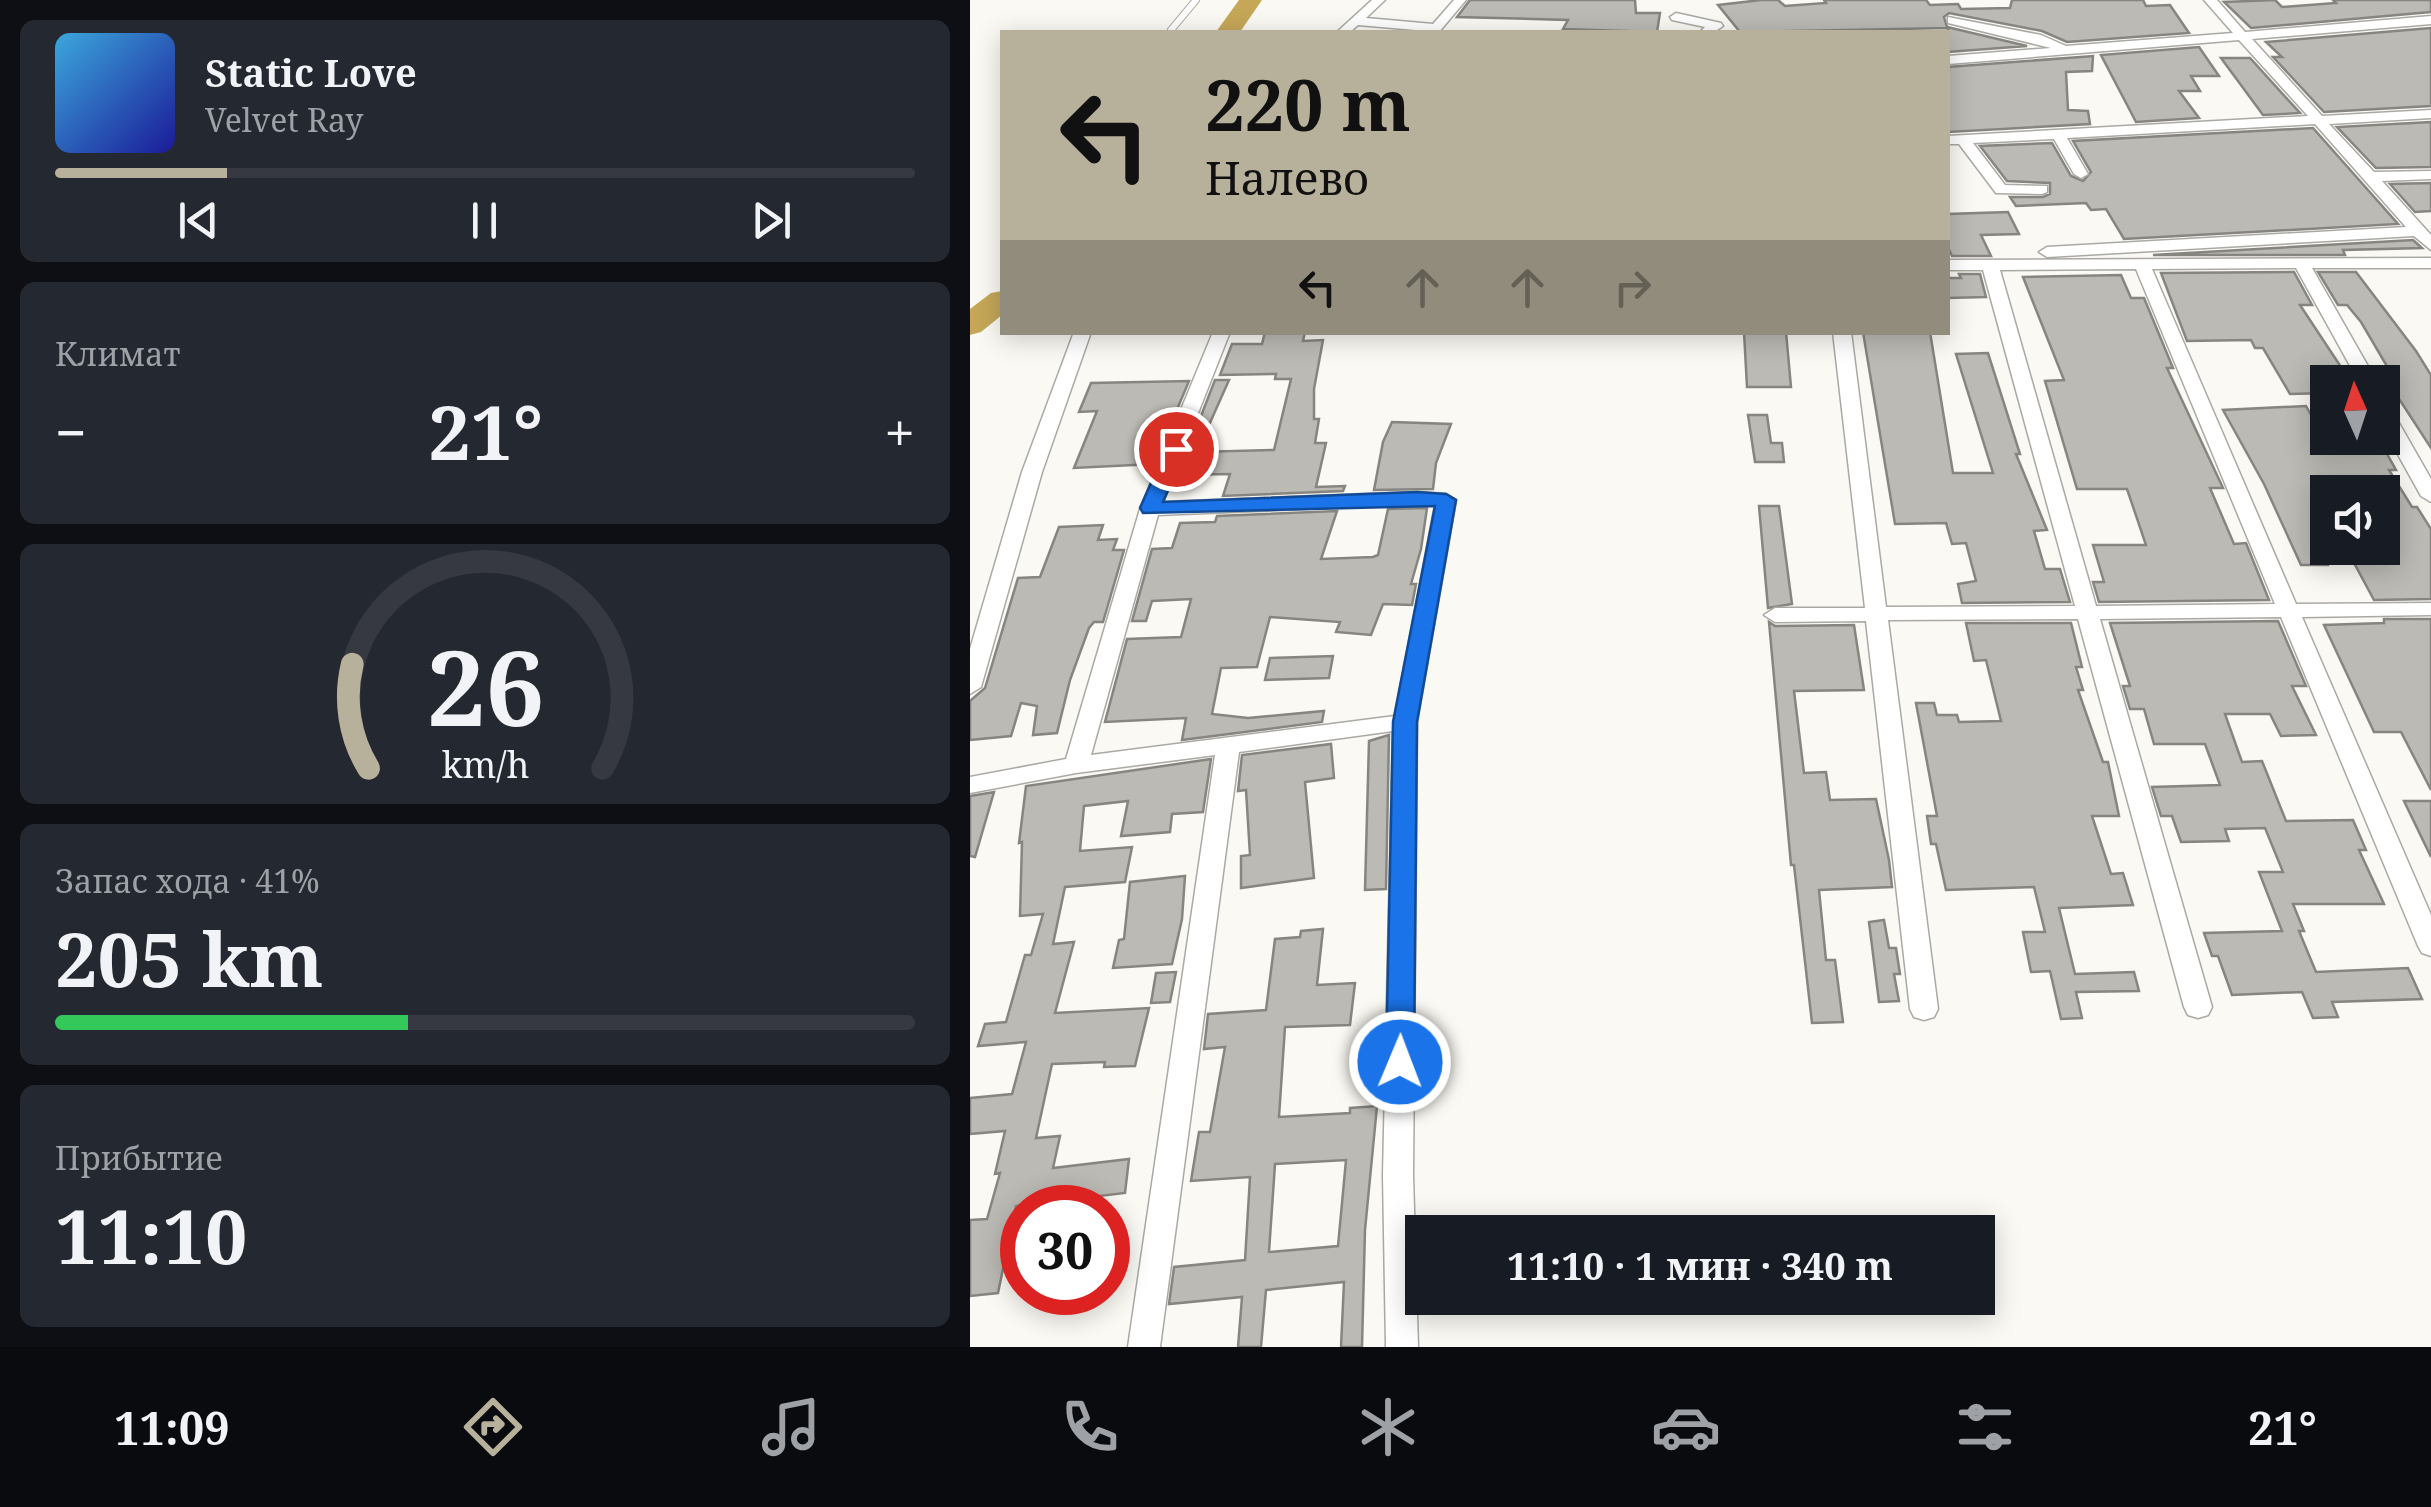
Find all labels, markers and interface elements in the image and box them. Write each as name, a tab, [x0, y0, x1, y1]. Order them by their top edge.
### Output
text: Static Love	[205, 46, 417, 98]
text: 220 m	[1205, 56, 1411, 152]
icon: left	[1040, 70, 1170, 200]
text: Velvet Ray	[205, 98, 363, 141]
text: Налево	[1205, 147, 1369, 208]
icon: previous	[171, 193, 226, 248]
icon: pause	[457, 193, 512, 248]
icon: next	[744, 193, 799, 248]
icon: left	[1290, 260, 1345, 315]
icon: ahead	[1395, 260, 1450, 315]
icon: ahead	[1500, 260, 1555, 315]
icon: right	[1605, 260, 1660, 315]
text: Климат	[55, 332, 180, 375]
north arrow	[2310, 365, 2400, 455]
map controls	[2310, 365, 2400, 565]
text: 21°	[428, 380, 543, 482]
text: −	[55, 394, 87, 469]
text: +	[884, 394, 915, 469]
pin	[1134, 407, 1219, 492]
icon: arrive	[1149, 422, 1204, 477]
button: sound	[2310, 475, 2400, 565]
text: 26	[426, 615, 544, 756]
text: km/h	[441, 740, 529, 788]
text: Запас хода · 41%	[55, 859, 320, 902]
text: 205 km	[55, 907, 323, 1009]
position arrow	[1348, 1010, 1452, 1114]
text: Прибытие	[55, 1136, 223, 1179]
text: 11:10	[55, 1184, 247, 1286]
speed limit sign: 30	[1000, 1185, 1130, 1315]
text: 11:10 · 1 мин · 340 m	[1507, 1239, 1893, 1291]
icon: directions	[458, 1392, 528, 1462]
icon: music	[756, 1392, 826, 1462]
icon: phone	[1055, 1392, 1125, 1462]
icon: climate	[1353, 1392, 1423, 1462]
icon: car	[1651, 1392, 1721, 1462]
icon: filters	[1950, 1392, 2020, 1462]
text: 11:09	[114, 1397, 230, 1458]
text: 21°	[2248, 1397, 2317, 1458]

